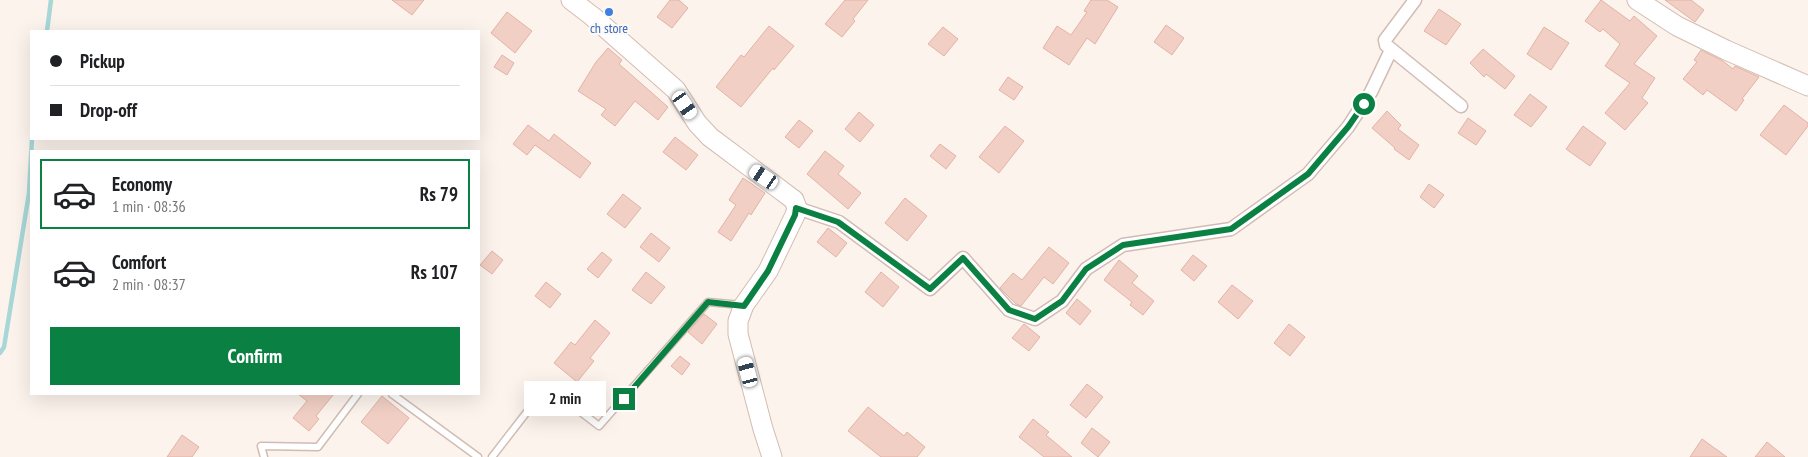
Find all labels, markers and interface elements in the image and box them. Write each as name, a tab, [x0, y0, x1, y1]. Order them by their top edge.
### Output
marker: ch store	[603, 6, 615, 18]
place label: ch store	[590, 19, 628, 37]
text: Pickup	[80, 49, 125, 73]
car	[670, 88, 699, 122]
route start	[1353, 93, 1375, 115]
text: Drop-off	[80, 98, 137, 122]
car	[747, 162, 780, 192]
icon: car	[52, 172, 97, 217]
text: Economy	[112, 172, 172, 196]
text: Rs 79	[420, 182, 458, 206]
text: 1 min · 08:36	[112, 196, 186, 216]
icon: car	[52, 250, 97, 295]
text: Comfort	[112, 250, 166, 274]
text: Rs 107	[411, 260, 458, 284]
text: 2 min · 08:37	[112, 274, 186, 294]
button: Confirm	[50, 327, 460, 385]
car	[736, 356, 759, 388]
callout: 2 min	[524, 382, 606, 416]
text: 2 min	[549, 388, 581, 408]
route end	[613, 388, 635, 410]

